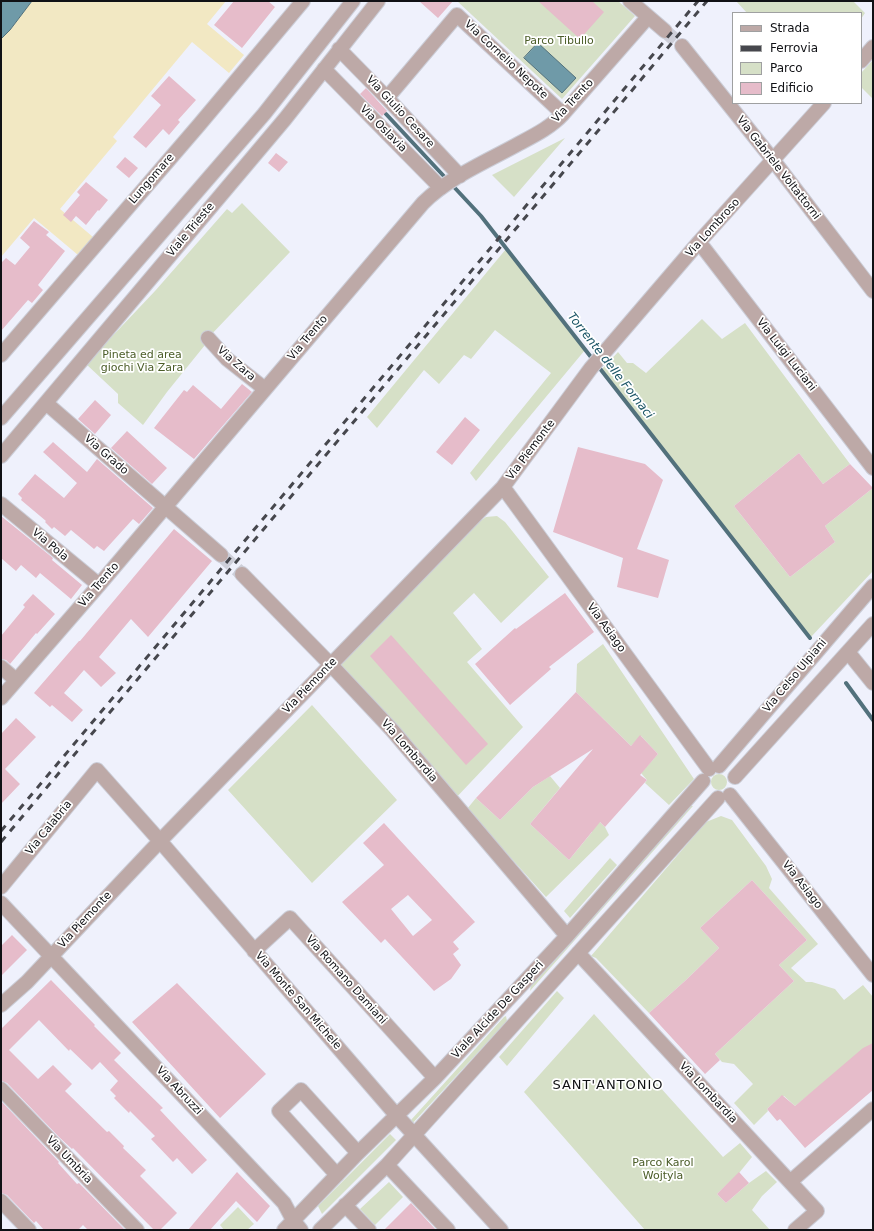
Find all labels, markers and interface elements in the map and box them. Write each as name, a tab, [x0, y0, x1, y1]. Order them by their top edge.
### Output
legend	[732, 12, 862, 104]
street label: Via Cornelio Nepote	[462, 18, 550, 102]
text: Strada	[770, 21, 810, 35]
park label: Parco Tibullo	[524, 34, 594, 48]
text: Ferrovia	[770, 41, 818, 55]
text: Parco	[770, 61, 803, 75]
street label: Via Giulio Cesare	[363, 73, 437, 151]
street label: Via Trento	[550, 76, 596, 126]
text: Edificio	[770, 81, 813, 95]
street label: Via Oslavia	[357, 103, 409, 155]
street label: Via Gabriele Voltattorni	[733, 114, 823, 222]
street label: Lungomare	[127, 151, 177, 207]
street label: Via Lombroso	[683, 196, 743, 260]
street label: Viale Trieste	[165, 200, 217, 260]
water label: Torrente delle Fornaci	[564, 310, 656, 422]
street label: Via Trento	[285, 313, 331, 363]
street label: Via Luigi Luciani	[753, 316, 819, 394]
street label: Via Zara	[214, 344, 258, 384]
park label: Pineta ed area giochi Via Zara	[101, 348, 183, 374]
street label: Via Piemonte	[504, 417, 558, 483]
street label: Via Grado	[81, 432, 131, 478]
street label: Via Pola	[29, 526, 71, 564]
street label: Via Trento	[76, 560, 122, 610]
street label: Via Asiago	[584, 601, 628, 655]
street label: Via Celso Ulpiani	[760, 637, 830, 715]
street label: Via Piemonte	[280, 655, 340, 717]
street label: Via Lombardia	[378, 717, 440, 785]
street label: Via Calabria	[23, 798, 75, 858]
street label: Via Asiago	[779, 858, 825, 912]
street label: Via Piemonte	[56, 889, 114, 951]
street label: Via Romano Damiani	[303, 933, 389, 1027]
street label: Via Monte San Michele	[252, 950, 344, 1052]
street label: Viale Alcide De Gasperi	[449, 959, 547, 1061]
street label: Via Lombardia	[676, 1060, 740, 1126]
street label: Via Abruzzi	[153, 1064, 205, 1118]
district label: SANT'ANTONIO	[552, 1078, 664, 1094]
street label: Via Umbria	[43, 1134, 95, 1186]
park label: Parco Karol Wojtyla	[632, 1156, 694, 1182]

